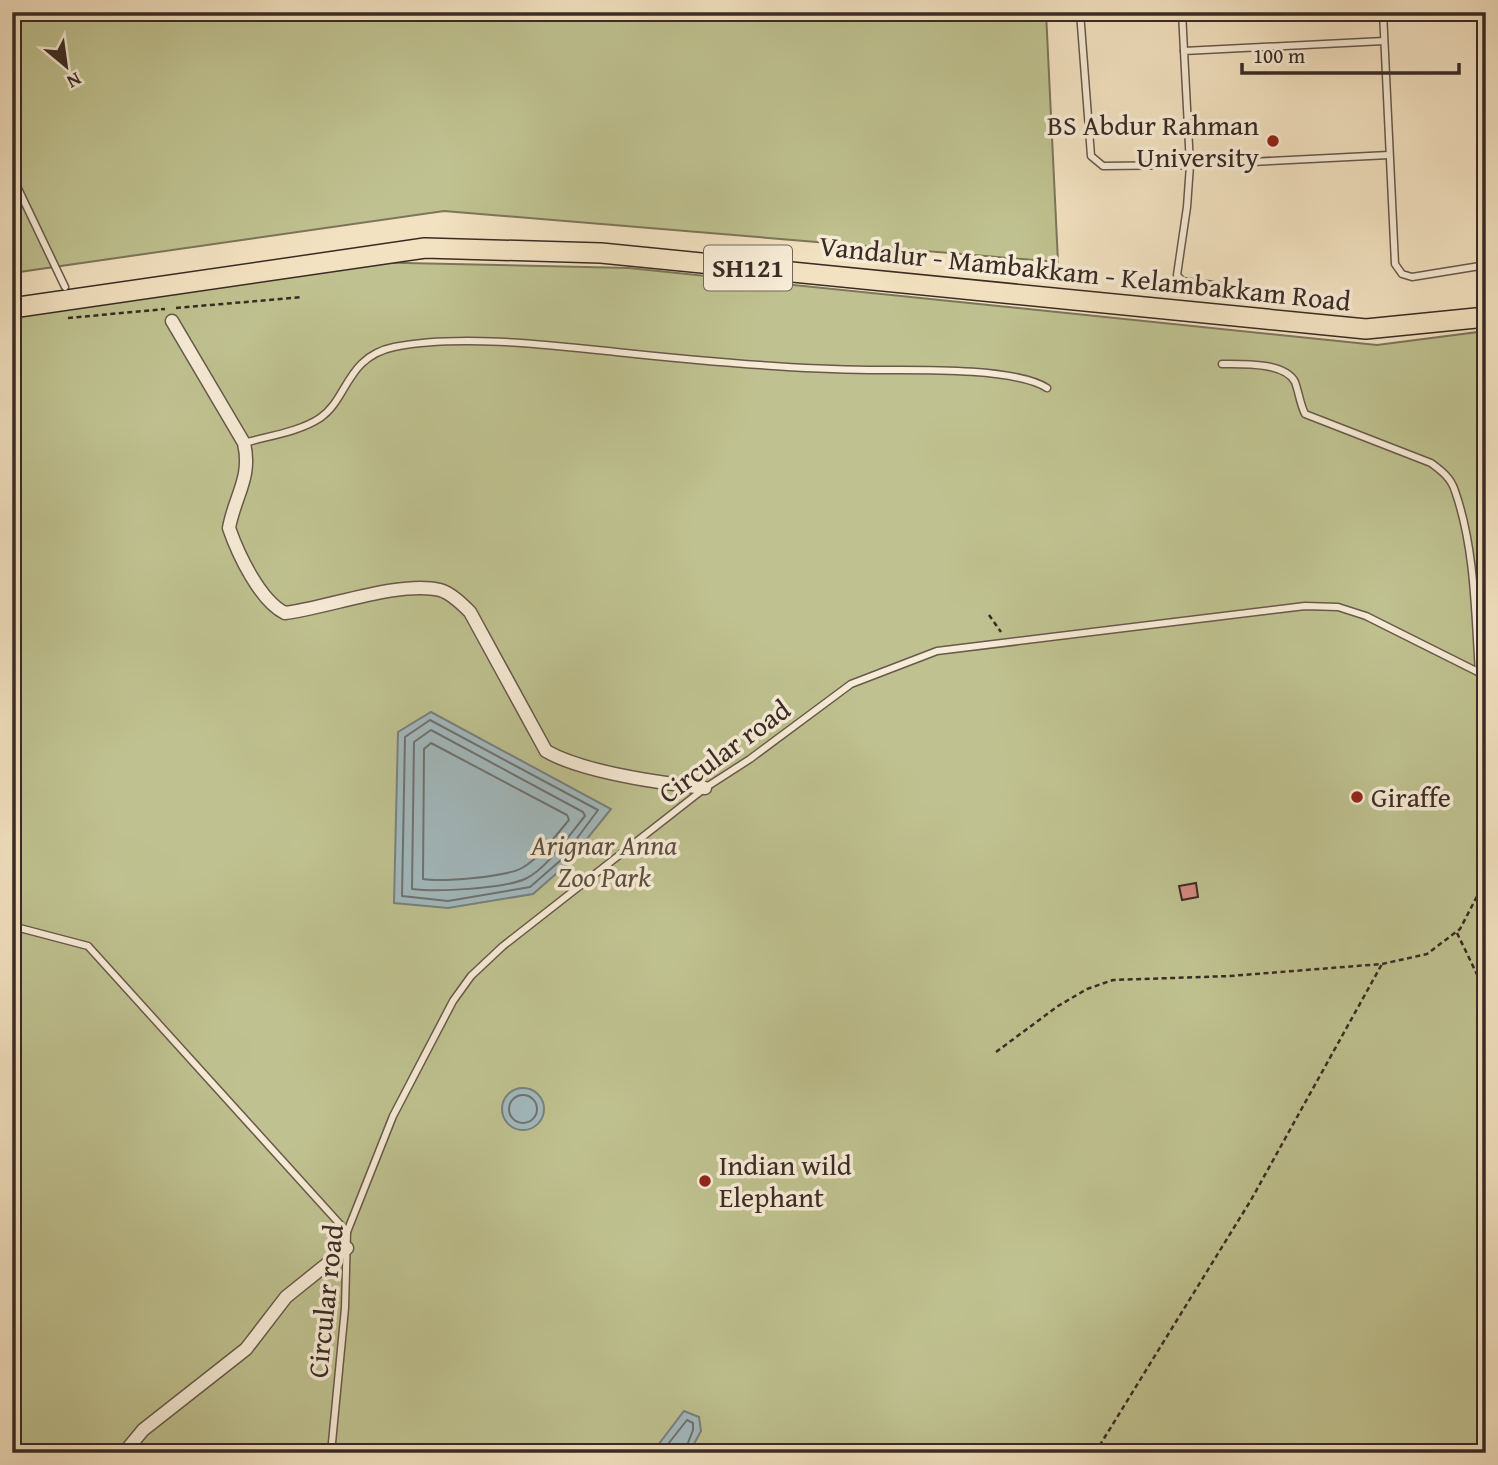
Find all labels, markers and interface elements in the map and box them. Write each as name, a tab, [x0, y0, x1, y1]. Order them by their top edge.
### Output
north arrow	[32, 32, 102, 102]
scale bar	[1242, 32, 1460, 76]
text: 100 m	[1253, 40, 1305, 71]
text: N	[62, 66, 87, 96]
place label: BS Abdur Rahman University	[1047, 104, 1259, 177]
marker: BS Abdur Rahman University	[1265, 133, 1281, 149]
street label: Vandalur - Mambakkam - Kelambakkam Road	[817, 224, 1353, 321]
road number: SH121	[704, 246, 792, 290]
street label: Circular road	[649, 689, 798, 812]
place label: Giraffe	[1371, 776, 1451, 817]
marker: Giraffe	[1349, 789, 1365, 805]
park label: Arignar Anna Zoo Park	[530, 824, 677, 897]
place label: Indian wild Elephant	[719, 1144, 852, 1217]
marker: Indian wild Elephant	[697, 1173, 713, 1189]
street label: Circular road	[296, 1222, 353, 1380]

